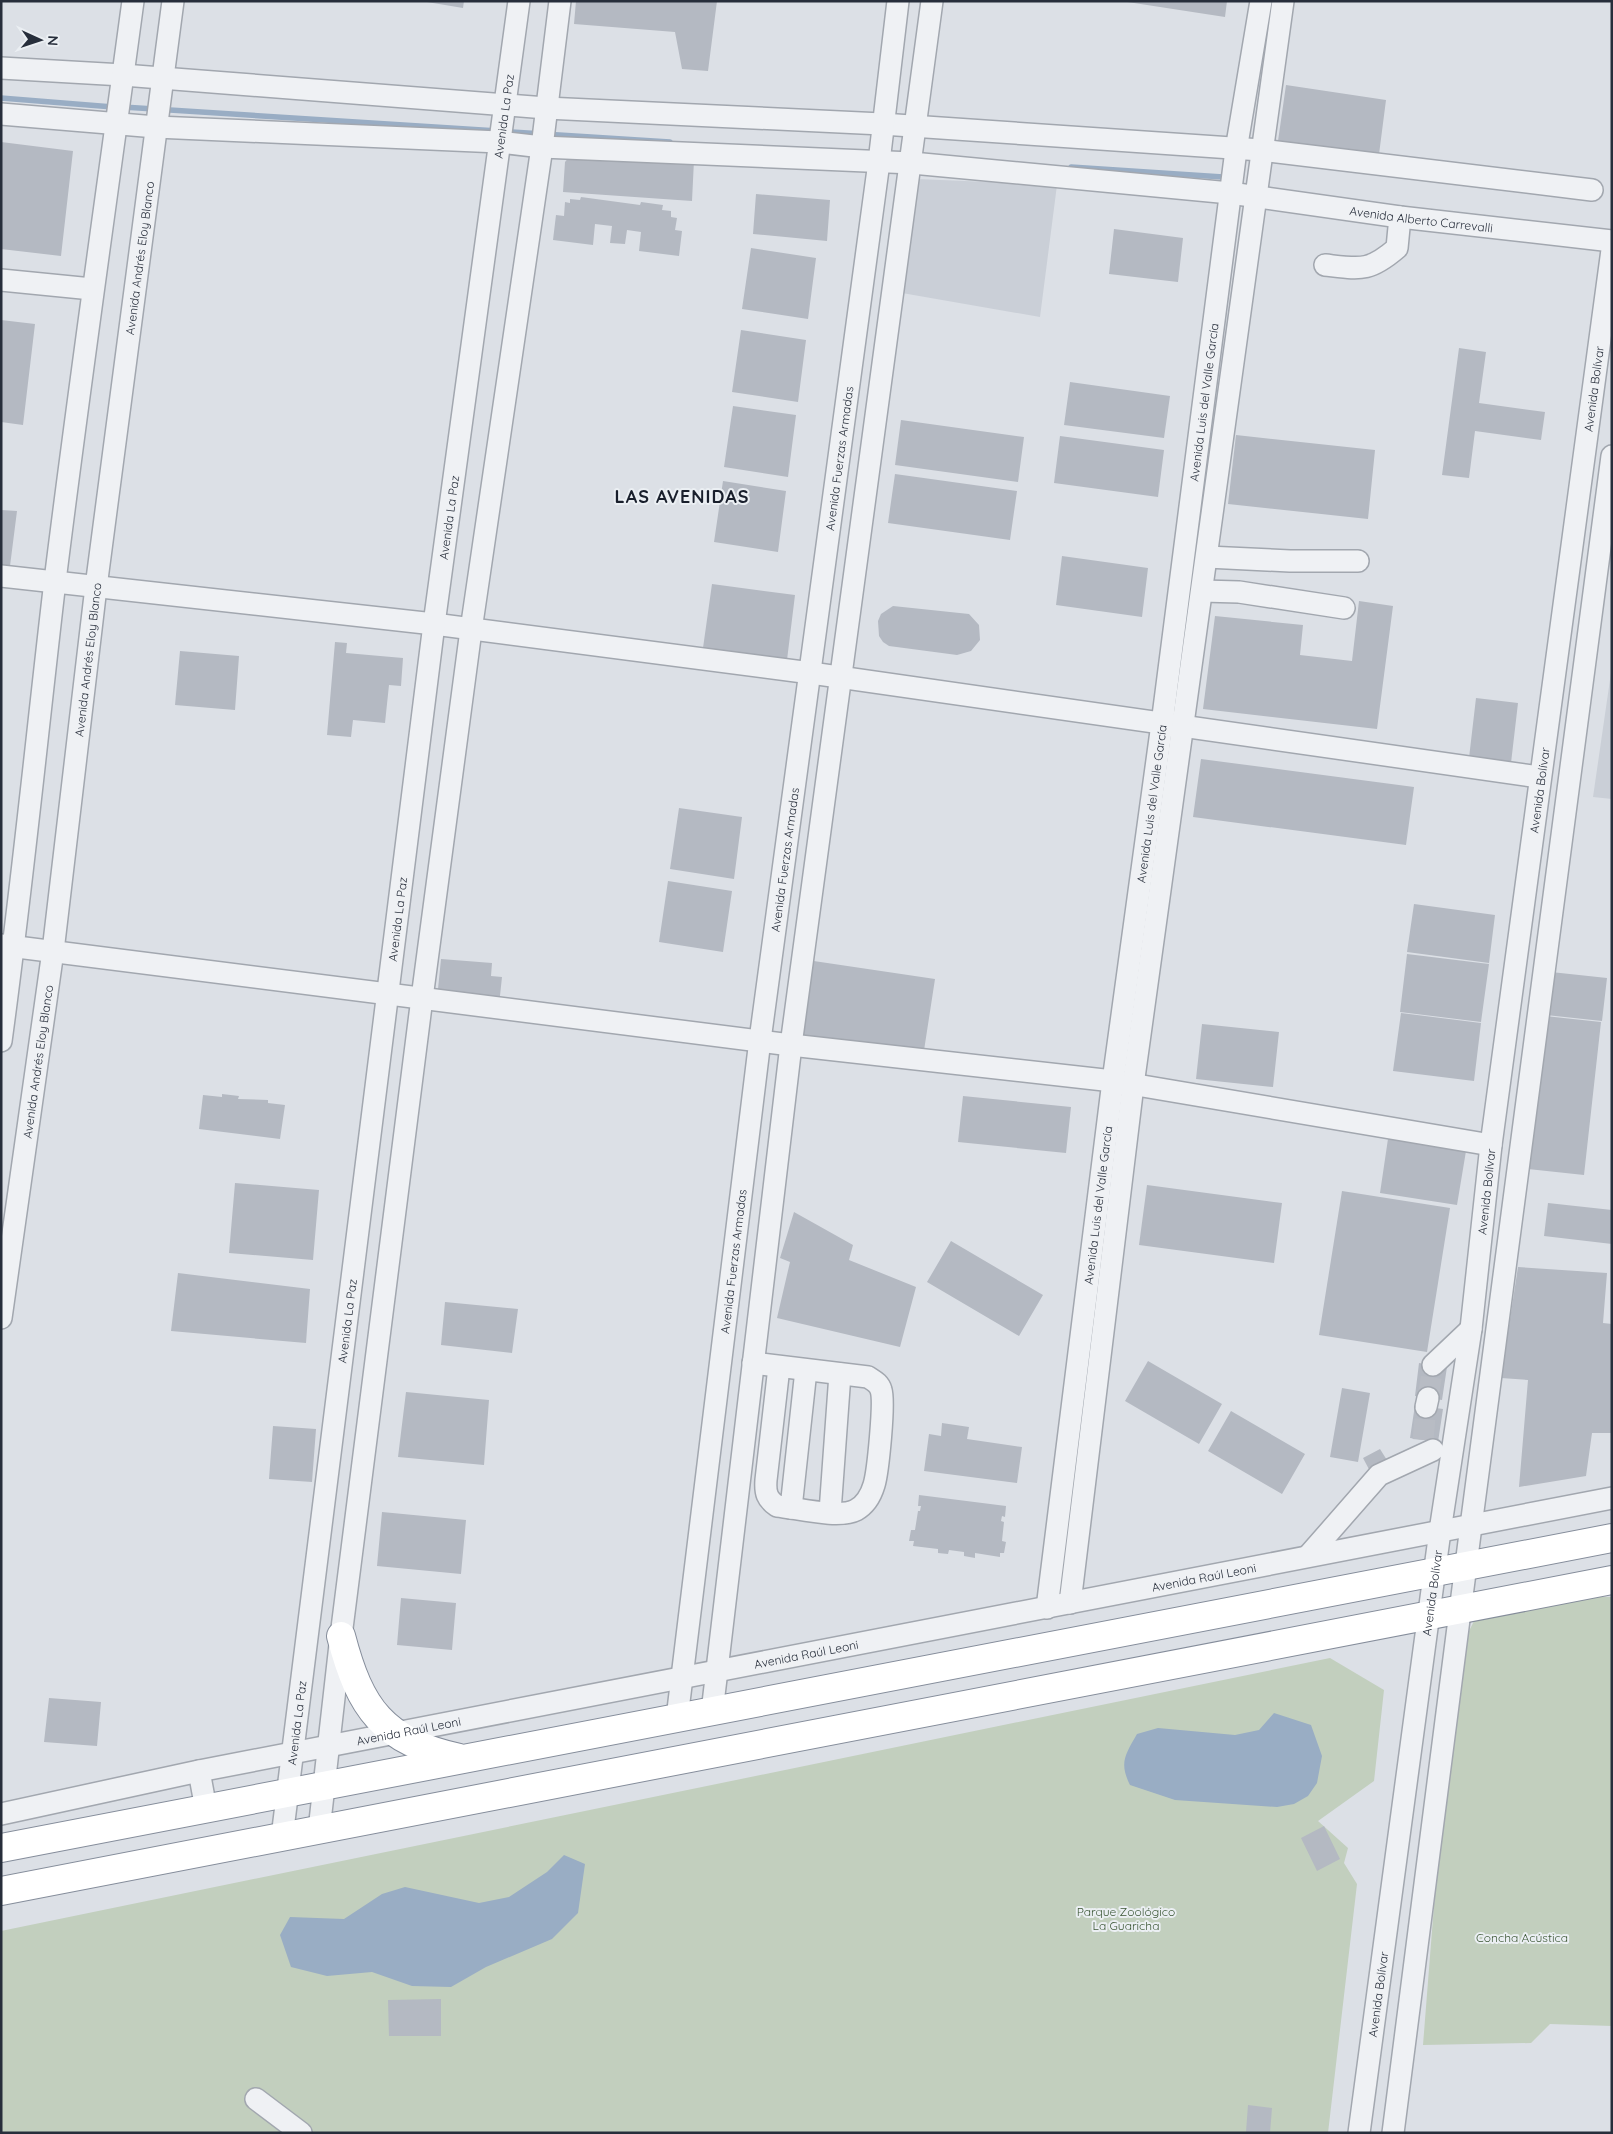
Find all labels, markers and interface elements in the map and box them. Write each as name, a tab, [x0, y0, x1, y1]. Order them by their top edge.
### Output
north arrow	[15, 15, 65, 65]
text: N	[44, 35, 62, 46]
street label: Avenida La Paz	[490, 73, 516, 159]
street label: Avenida Andrés Eloy Blanco	[122, 180, 157, 336]
street label: Avenida Alberto Carrevalli	[1349, 202, 1494, 235]
street label: Avenida Luis del Valle García	[1186, 322, 1221, 482]
street label: Avenida Bolívar	[1580, 345, 1607, 433]
street label: Avenida Fuerzas Armadas	[822, 385, 856, 531]
street label: Avenida La Paz	[435, 474, 462, 561]
district label: LAS AVENIDAS	[615, 485, 749, 508]
street label: Avenida Andrés Eloy Blanco	[71, 582, 104, 738]
street label: Avenida Luis del Valle García	[1133, 724, 1169, 884]
street label: Avenida Bolívar	[1526, 746, 1552, 834]
street label: Avenida Fuerzas Armadas	[767, 786, 802, 933]
street label: Avenida La Paz	[384, 876, 410, 962]
street label: Avenida Andrés Eloy Blanco	[19, 984, 56, 1139]
street label: Avenida Luis del Valle García	[1080, 1125, 1115, 1285]
street label: Avenida Bolívar	[1474, 1147, 1498, 1235]
street label: Avenida Fuerzas Armadas	[717, 1188, 749, 1335]
street label: Avenida La Paz	[334, 1278, 359, 1364]
street label: Avenida Bolívar	[1418, 1549, 1445, 1637]
street label: Avenida Raúl Leoni	[1150, 1559, 1257, 1594]
street label: Avenida Raúl Leoni	[753, 1636, 860, 1671]
street label: Avenida La Paz	[284, 1680, 309, 1766]
street label: Avenida Raúl Leoni	[355, 1713, 462, 1748]
park label: Parque Zoológico La Guaricha	[1077, 1904, 1175, 1933]
park label: Concha Acústica	[1476, 1930, 1568, 1945]
street label: Avenida Bolívar	[1364, 1950, 1391, 2038]

